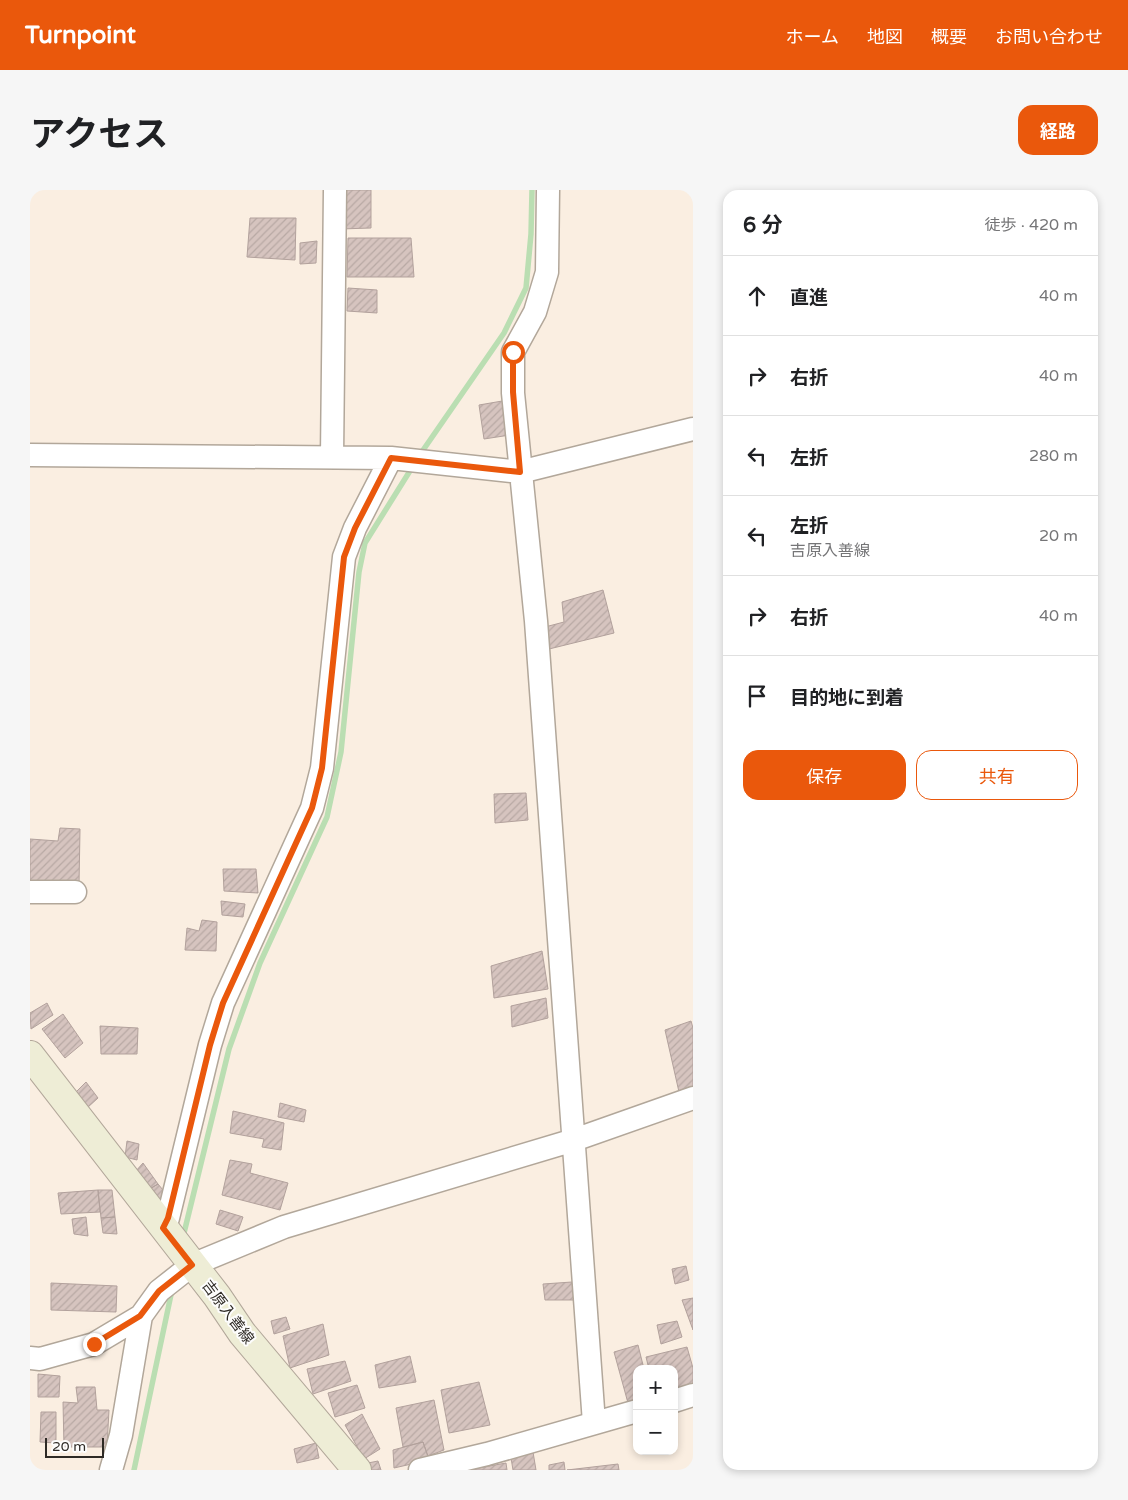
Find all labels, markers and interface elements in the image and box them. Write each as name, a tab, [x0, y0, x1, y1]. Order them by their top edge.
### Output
text: Turnpoint	[25, 21, 136, 50]
text: ホーム	[786, 26, 839, 48]
text: 地図	[867, 26, 903, 48]
text: 概要	[931, 26, 967, 48]
text: お問い合わせ	[995, 26, 1103, 48]
button: 経路	[1018, 105, 1098, 155]
text: アクセス	[30, 114, 168, 156]
text: 6 分	[743, 213, 783, 238]
text: 徒歩 · 420 m	[985, 215, 1078, 235]
icon: ahead	[743, 282, 771, 310]
text: 40 m	[1039, 286, 1078, 306]
text: 直進	[790, 287, 828, 309]
route start	[502, 341, 525, 364]
icon: right	[743, 362, 771, 390]
text: 40 m	[1039, 366, 1078, 386]
text: 右折	[790, 367, 828, 389]
icon: left	[743, 442, 771, 470]
text: 280 m	[1029, 446, 1078, 466]
text: 左折	[790, 447, 828, 469]
text: 左折	[790, 515, 828, 537]
icon: left	[743, 522, 771, 550]
text: 20 m	[1039, 526, 1078, 546]
text: 吉原入善線	[790, 541, 870, 561]
icon: right	[743, 602, 771, 630]
text: 40 m	[1039, 606, 1078, 626]
text: 右折	[790, 607, 828, 629]
icon: arrive	[743, 682, 771, 710]
text: 目的地に到着	[790, 687, 904, 709]
button: 保存	[743, 750, 906, 800]
button: 共有	[916, 750, 1078, 800]
street label: 吉原入善線	[198, 1277, 258, 1347]
route end	[83, 1333, 106, 1356]
map controls	[633, 1365, 678, 1455]
button: +	[633, 1365, 678, 1410]
button: −	[633, 1410, 678, 1455]
scale bar	[45, 1435, 104, 1458]
text: 20 m	[52, 1438, 86, 1455]

